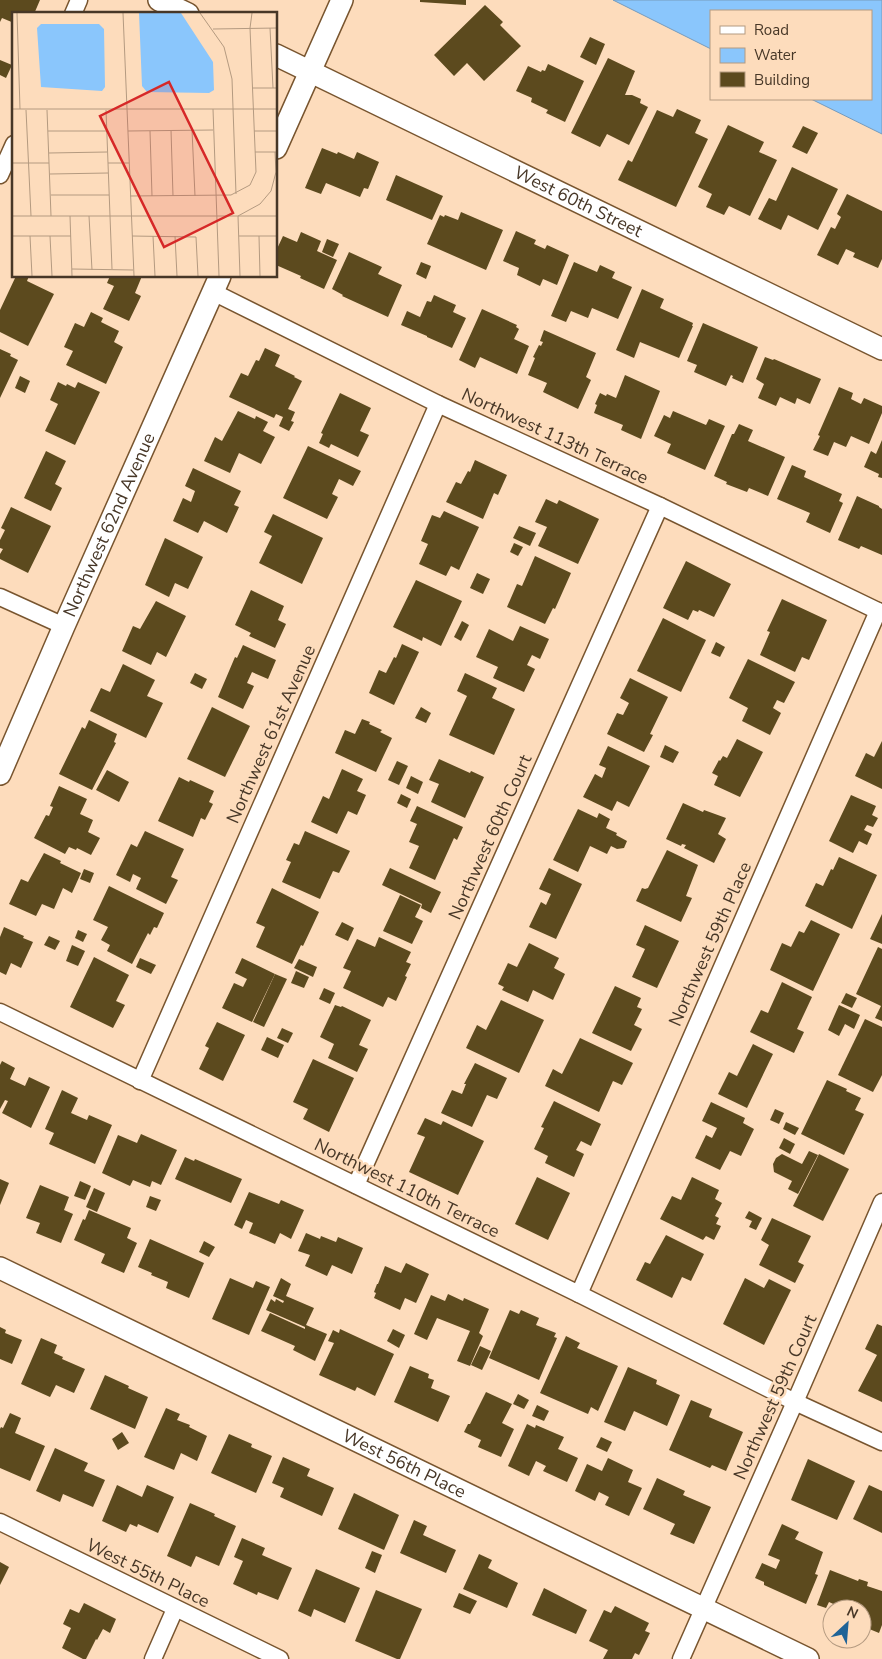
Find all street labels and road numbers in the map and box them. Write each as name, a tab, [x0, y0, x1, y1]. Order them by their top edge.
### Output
street label: West 60th Street	[510, 160, 647, 243]
street label: Northwest 113th Terrace	[458, 382, 652, 490]
street label: Northwest 62nd Avenue	[58, 429, 161, 621]
street label: Northwest 61st Avenue	[221, 641, 321, 827]
street label: Northwest 60th Court	[443, 750, 538, 923]
street label: Northwest 59th Place	[663, 858, 757, 1030]
street label: Northwest 110th Terrace	[310, 1133, 504, 1243]
street label: Northwest 59th Court	[728, 1310, 823, 1483]
street label: West 56th Place	[338, 1423, 470, 1504]
street label: West 55th Place	[82, 1533, 214, 1613]

